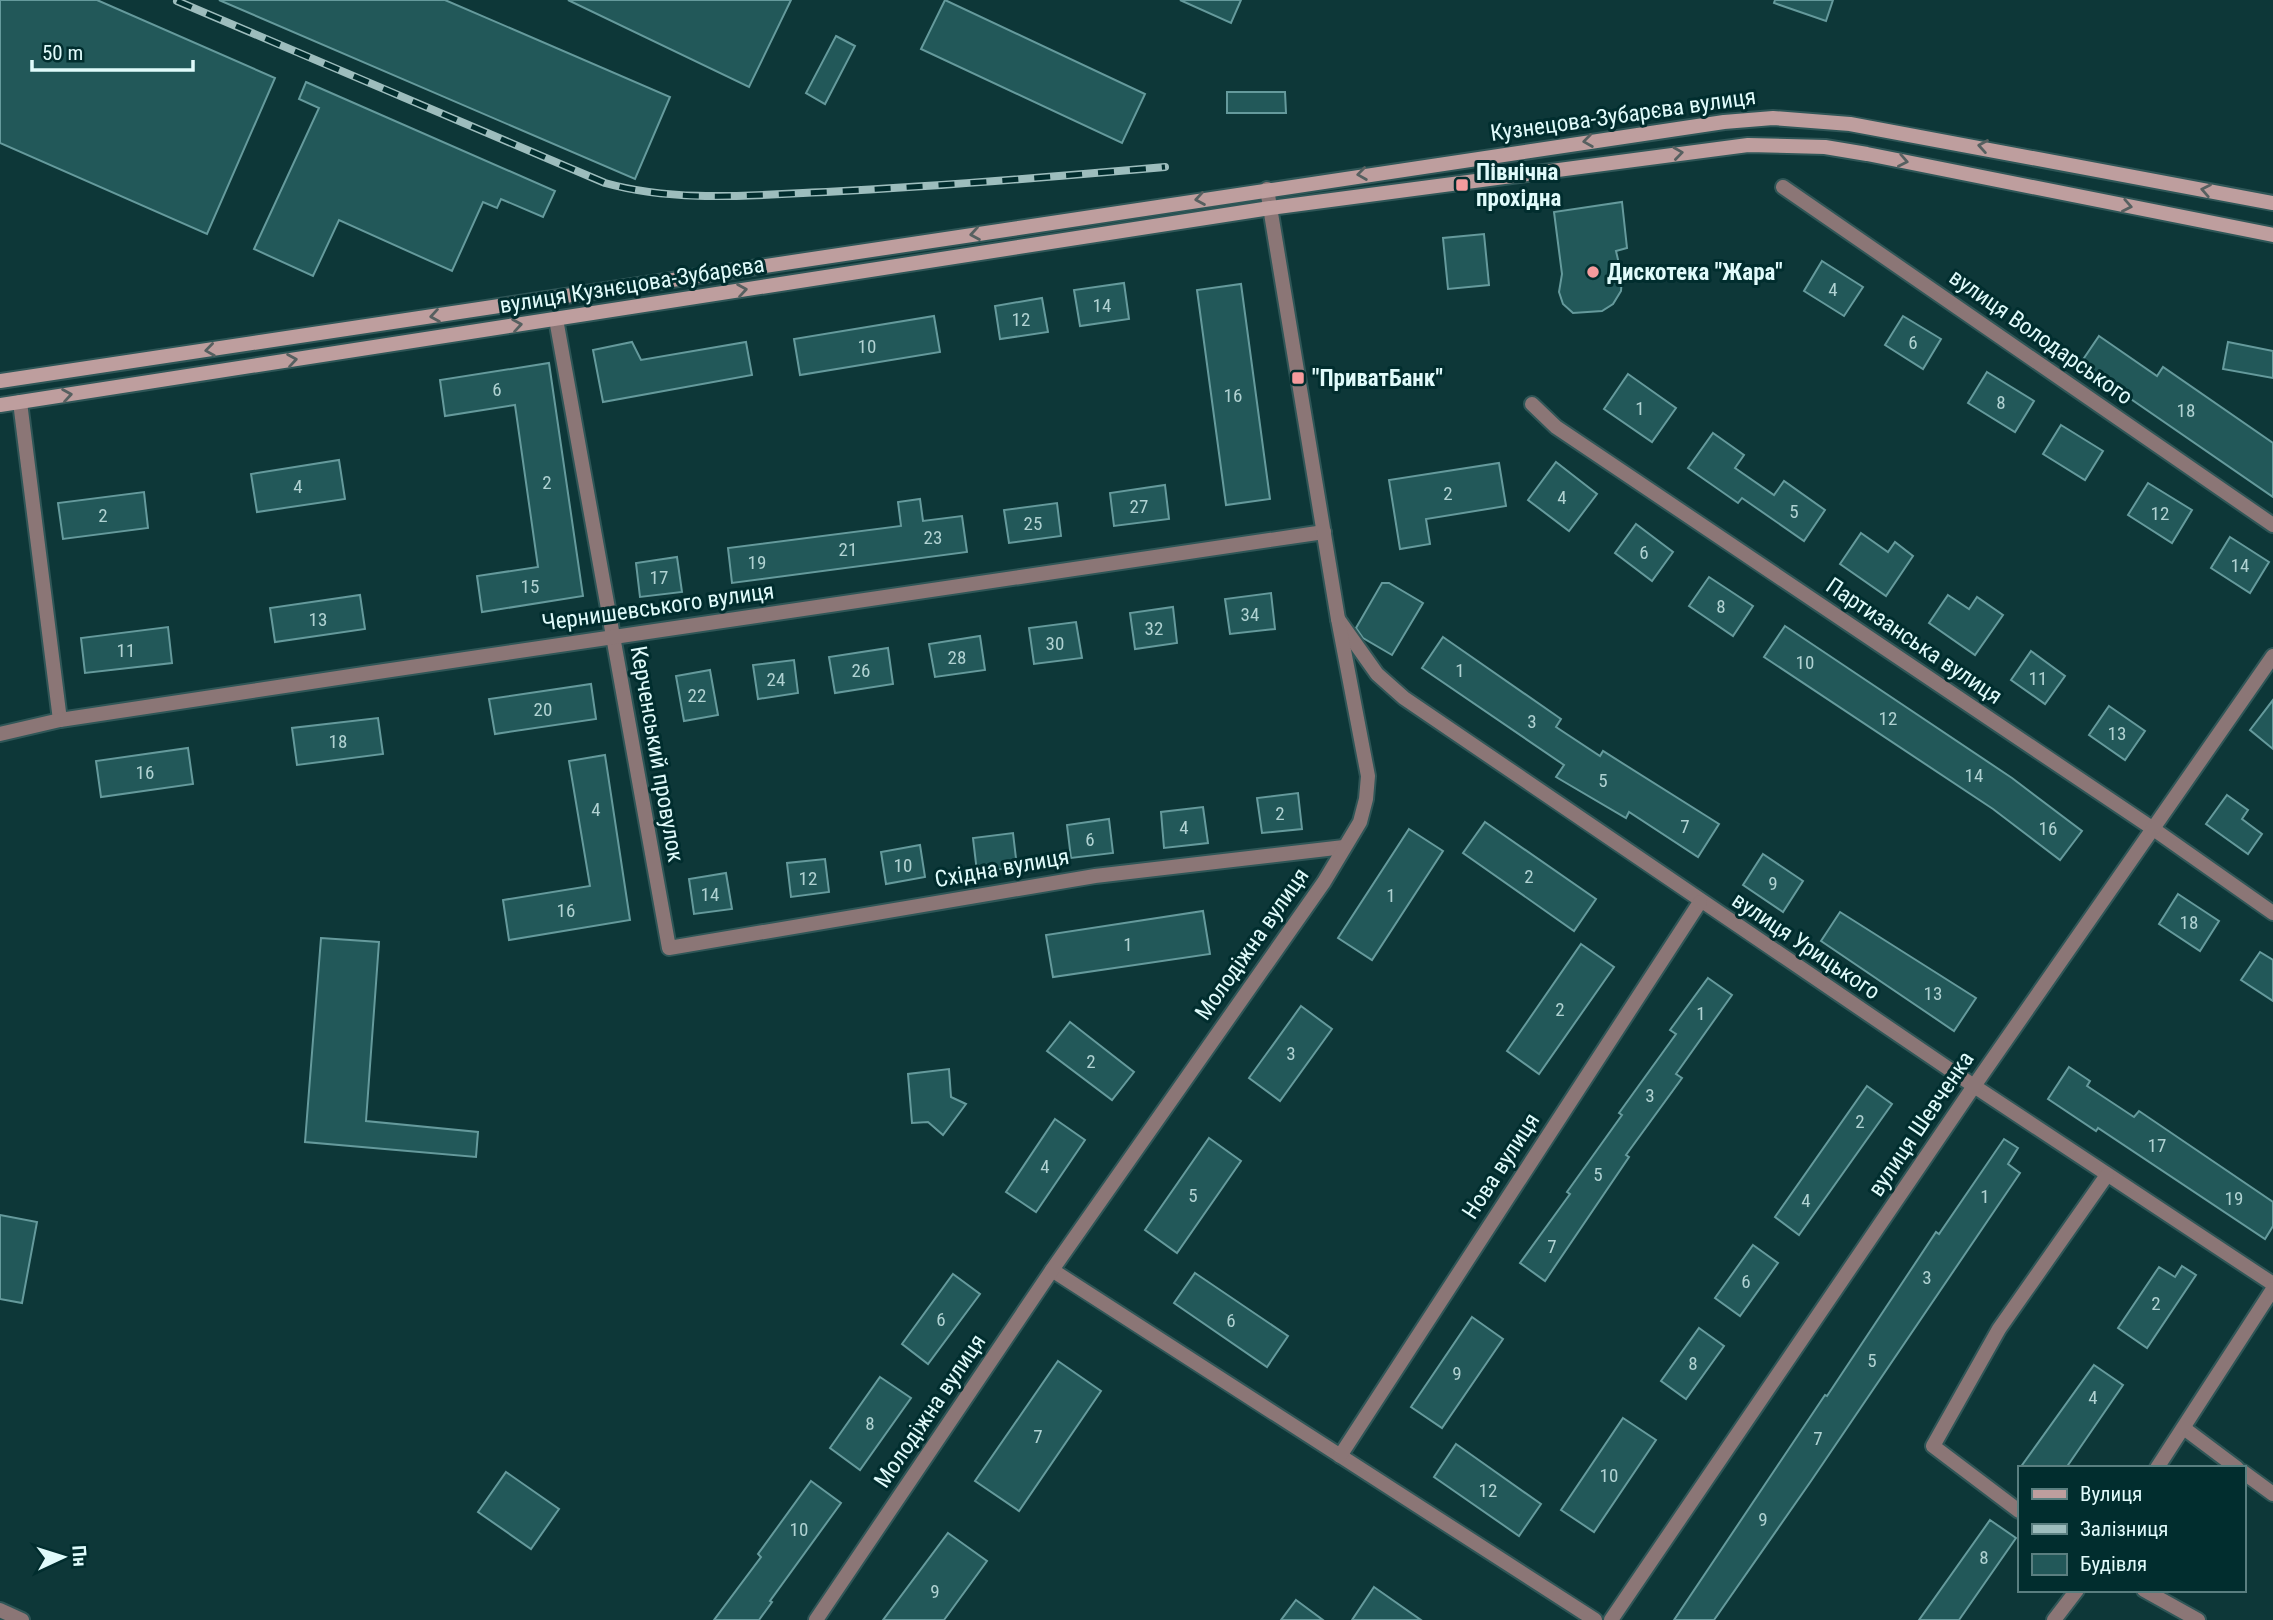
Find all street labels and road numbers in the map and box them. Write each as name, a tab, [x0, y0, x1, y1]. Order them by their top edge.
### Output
street label: Кузнецова-Зубарєва вулиця	[1489, 83, 1757, 147]
street label: вулиця Кузнєцова-Зубарєва	[498, 251, 766, 319]
street label: вулиця Володарського	[1944, 264, 2138, 410]
street label: Партизанська вулиця	[1821, 572, 2007, 710]
street label: Чернишевського вулиця	[540, 577, 776, 637]
street label: Керченський провулок	[625, 644, 689, 864]
street label: Східна вулиця	[933, 843, 1071, 893]
street label: Молодіжна вулиця	[1189, 863, 1315, 1025]
street label: вулиця Урицького	[1727, 887, 1885, 1005]
street label: вулиця Шевченка	[1862, 1046, 1980, 1202]
street label: Нова вулиця	[1457, 1108, 1545, 1224]
street label: Молодіжна вулиця	[869, 1329, 991, 1493]

